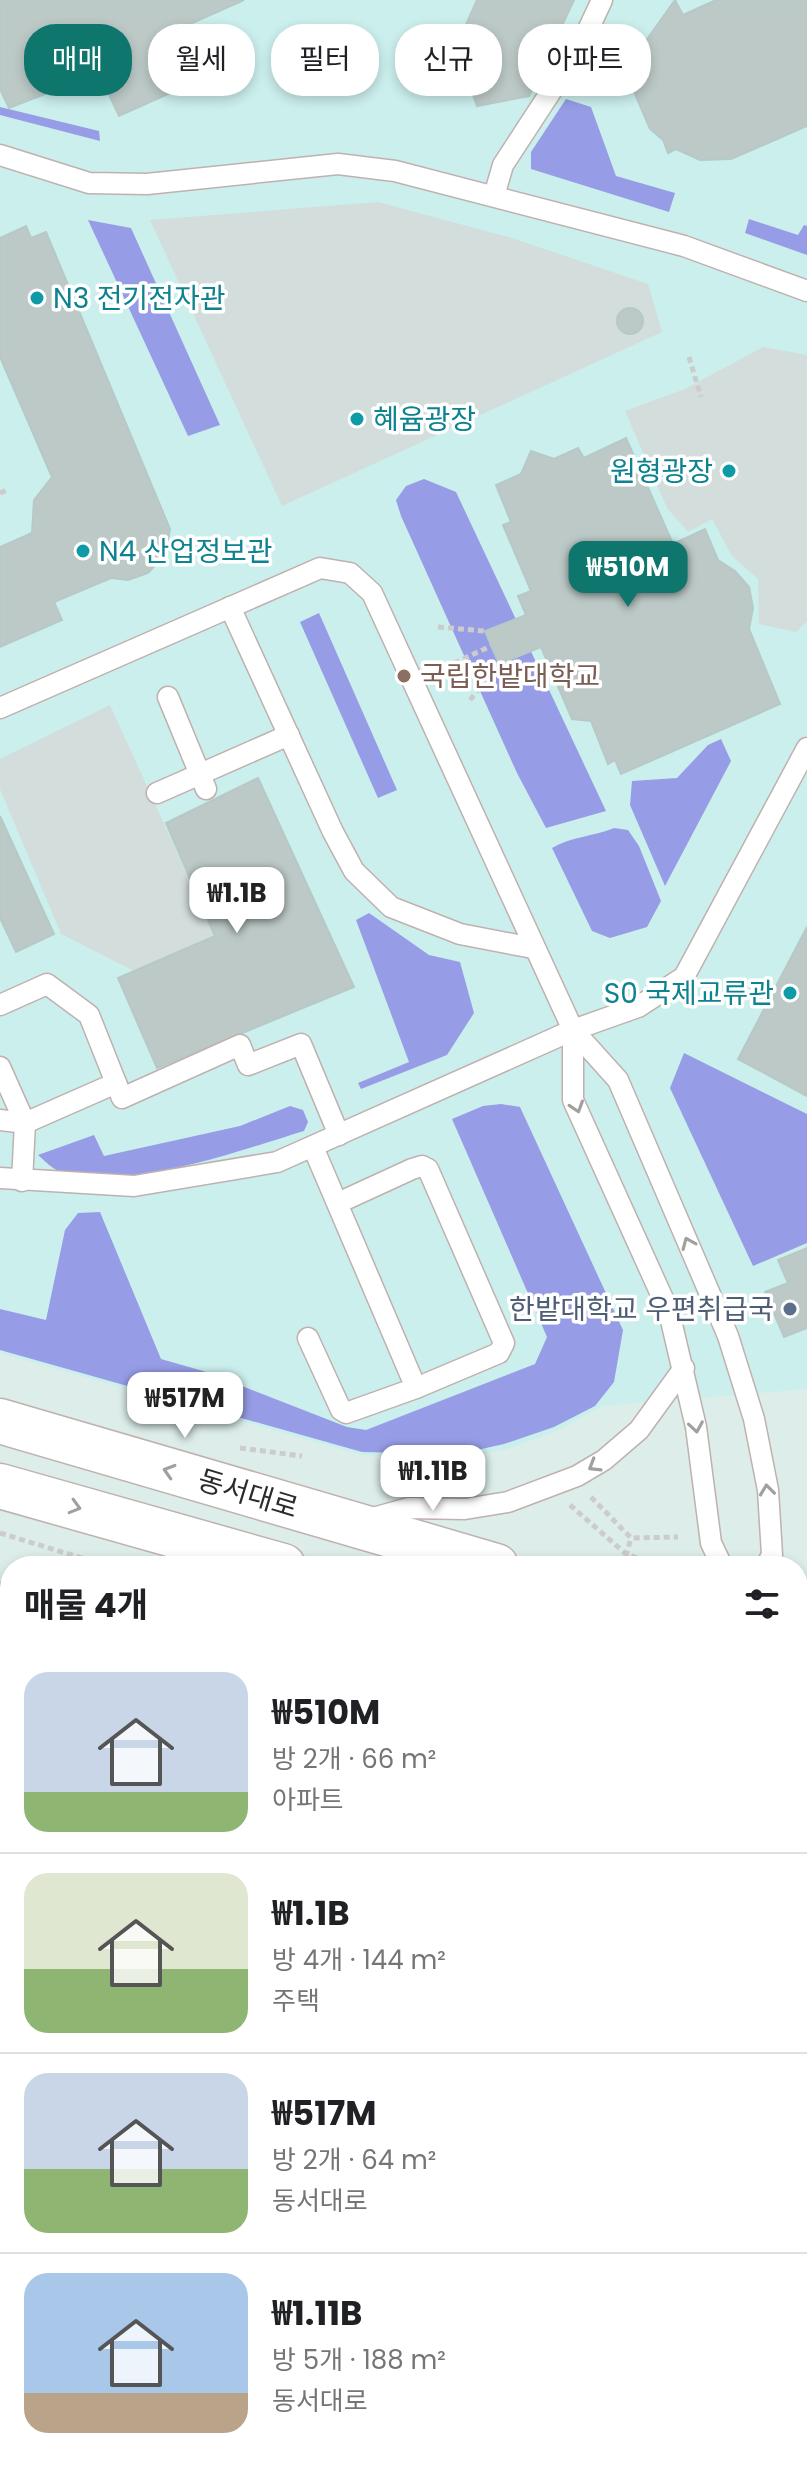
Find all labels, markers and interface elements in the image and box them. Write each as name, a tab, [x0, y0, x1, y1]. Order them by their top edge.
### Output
chip: 매매	[24, 24, 132, 96]
chip: 월세	[148, 24, 255, 96]
chip: 필터	[271, 24, 379, 96]
chip: 신규	[395, 24, 502, 96]
chip: 아파트	[518, 24, 651, 96]
place label: N3 전기전자관	[53, 279, 225, 318]
marker: N3 전기전자관	[28, 289, 46, 307]
place label: 혜윰광장	[373, 400, 476, 439]
marker: 혜윰광장	[348, 410, 366, 428]
place label: 원형광장	[610, 452, 713, 491]
marker: 원형광장	[720, 462, 738, 480]
place label: N4 산업정보관	[99, 532, 273, 571]
pin: ₩510M	[572, 541, 684, 609]
marker: N4 산업정보관	[74, 542, 92, 560]
text: ₩510M	[587, 549, 669, 585]
place label: 국립한밭대학교	[420, 657, 600, 696]
marker: 국립한밭대학교	[395, 667, 413, 685]
pin: ₩1.1B	[181, 867, 293, 935]
text: ₩1.1B	[207, 875, 267, 911]
place label: S0 국제교류관	[604, 974, 774, 1013]
marker: S0 국제교류관	[781, 984, 799, 1002]
one-way arrow	[568, 1100, 584, 1113]
one-way arrow	[681, 1237, 697, 1251]
place label: 한밭대학교 우편취급국	[509, 1290, 774, 1329]
marker: 한밭대학교 우편취급국	[781, 1300, 799, 1318]
pin: ₩517M	[129, 1372, 241, 1440]
text: ₩517M	[145, 1380, 225, 1416]
one-way arrow	[686, 1421, 703, 1434]
pin: ₩1.11B	[368, 1445, 498, 1513]
text: ₩1.11B	[398, 1453, 468, 1489]
one-way arrow	[588, 1456, 603, 1471]
street label: 동서대로	[193, 1460, 303, 1528]
one-way arrow	[162, 1464, 176, 1480]
one-way arrow	[758, 1483, 775, 1496]
one-way arrow	[68, 1498, 82, 1514]
text: 매물 4개	[24, 1581, 148, 1629]
icon: filters	[740, 1582, 784, 1626]
text: ₩510M	[272, 1688, 380, 1736]
icon: home	[88, 1704, 184, 1800]
text: 방 2개 · 66 m²	[272, 1741, 436, 1777]
text: 아파트	[272, 1782, 344, 1818]
text: ₩1.1B	[272, 1889, 350, 1937]
icon: home	[88, 1905, 184, 2001]
text: 방 4개 · 144 m²	[272, 1942, 446, 1978]
text: 주택	[272, 1983, 320, 2019]
text: ₩517M	[272, 2089, 376, 2137]
icon: home	[88, 2105, 184, 2201]
text: 방 2개 · 64 m²	[272, 2142, 436, 2178]
text: 동서대로	[272, 2183, 368, 2219]
text: ₩1.11B	[272, 2289, 362, 2337]
icon: home	[88, 2305, 184, 2401]
text: 방 5개 · 188 m²	[272, 2342, 446, 2378]
text: 동서대로	[272, 2383, 368, 2419]

